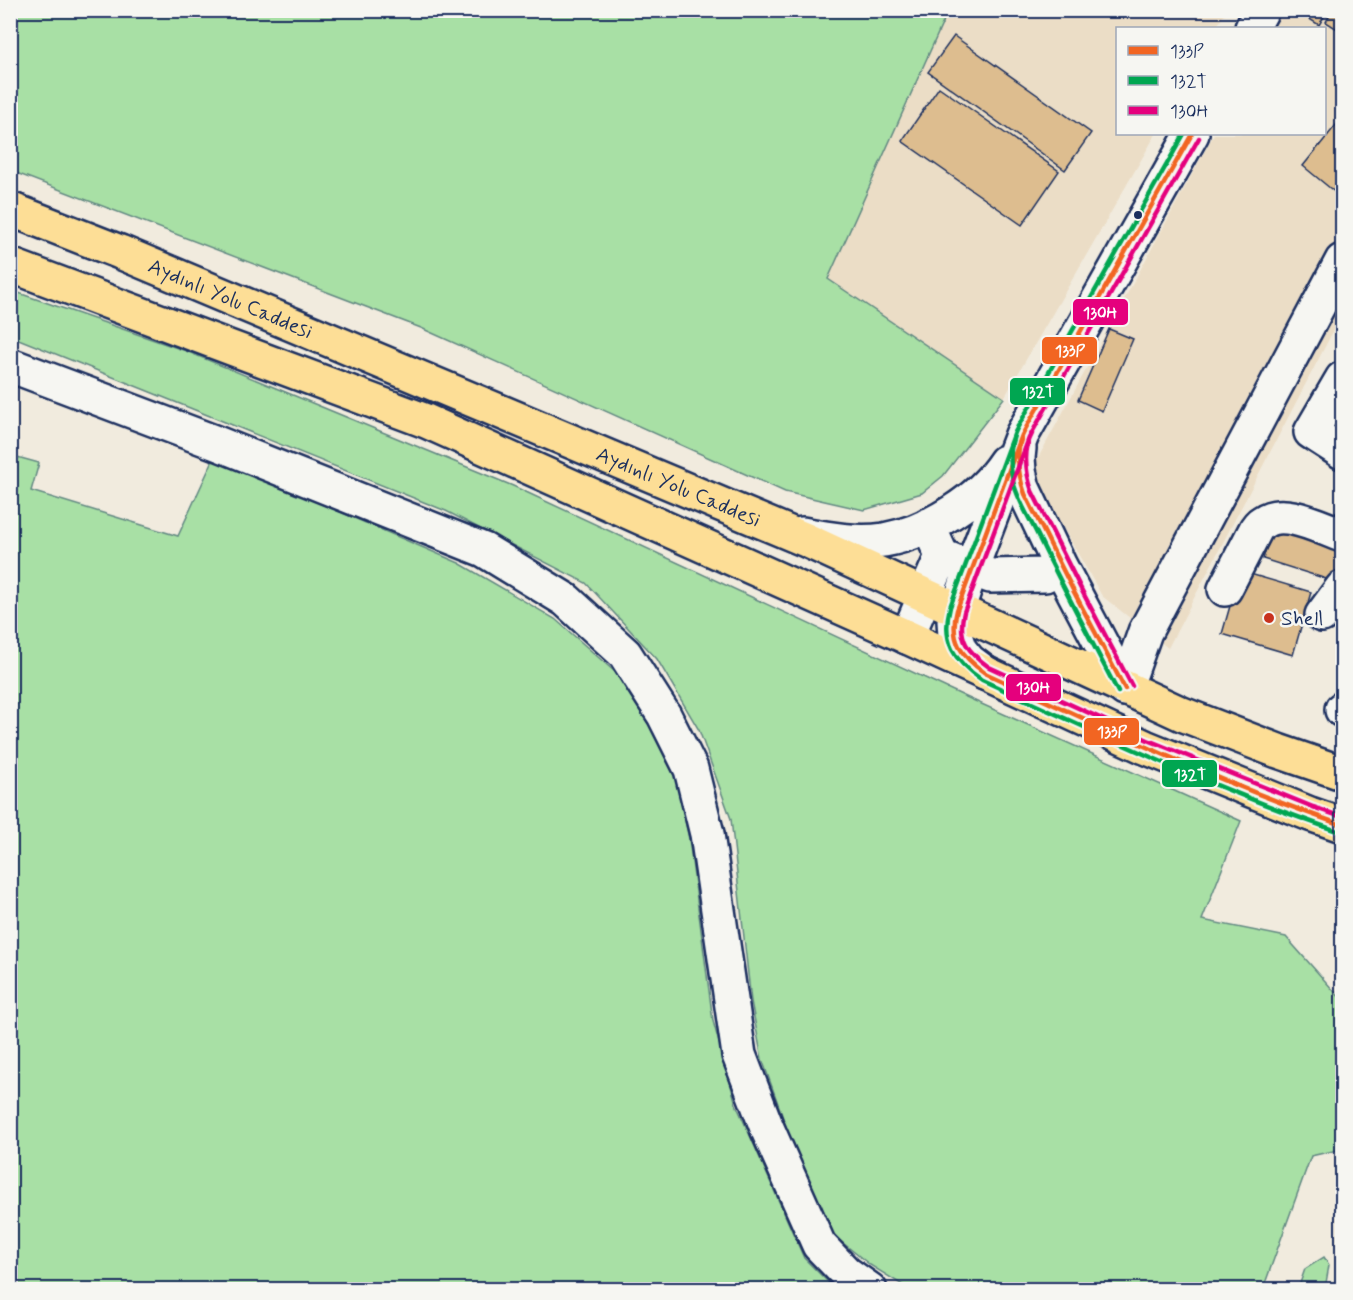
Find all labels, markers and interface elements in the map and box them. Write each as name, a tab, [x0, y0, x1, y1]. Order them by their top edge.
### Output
legend	[1116, 27, 1326, 135]
text: 133P	[1170, 40, 1204, 64]
text: 132T	[1170, 70, 1207, 94]
text: 130H	[1170, 100, 1208, 124]
unlabelled marker	[1132, 209, 1144, 221]
street label: Aydınlı Yolu Caddesi	[144, 252, 317, 346]
line badge: 130H	[1072, 298, 1129, 326]
text: 130H	[1083, 303, 1118, 324]
line badge: 133P	[1041, 336, 1098, 365]
text: 133P	[1055, 341, 1085, 362]
line badge: 132T	[1009, 377, 1066, 406]
text: 132T	[1022, 382, 1054, 403]
street label: Aydınlı Yolu Caddesi	[592, 440, 765, 534]
place label: Shell	[1281, 605, 1323, 633]
marker: Shell	[1262, 611, 1276, 625]
line badge: 130H	[1005, 673, 1062, 702]
text: 130H	[1016, 678, 1051, 699]
line badge: 133P	[1083, 717, 1140, 746]
text: 133P	[1097, 722, 1127, 743]
line badge: 132T	[1161, 759, 1218, 788]
text: 132T	[1174, 765, 1206, 786]

